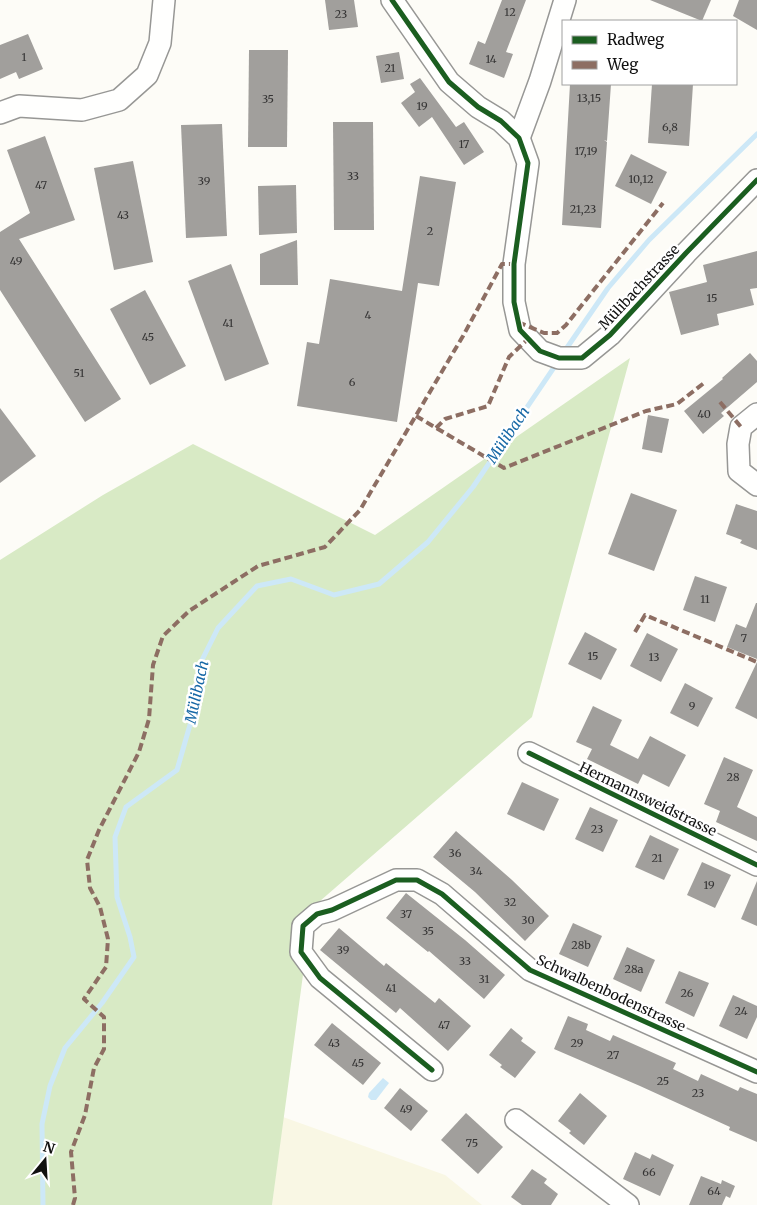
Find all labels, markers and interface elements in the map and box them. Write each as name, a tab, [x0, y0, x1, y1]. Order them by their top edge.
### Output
house number: 12	[504, 5, 516, 19]
house number: 23	[335, 7, 347, 21]
legend	[562, 20, 737, 85]
text: Radweg	[607, 30, 664, 49]
house number: 1	[22, 50, 27, 64]
house number: 14	[485, 52, 497, 66]
text: Weg	[606, 55, 638, 74]
house number: 21	[384, 61, 396, 75]
house number: 13,15	[577, 91, 601, 105]
house number: 35	[262, 92, 274, 106]
house number: 19	[416, 99, 428, 113]
house number: 6,8	[662, 120, 678, 134]
house number: 17	[459, 137, 469, 151]
house number: 17,19	[574, 144, 598, 158]
house number: 33	[347, 169, 359, 183]
house number: 10,12	[628, 172, 654, 186]
house number: 39	[198, 174, 211, 188]
house number: 47	[35, 178, 47, 192]
house number: 21,23	[570, 202, 596, 216]
house number: 43	[117, 208, 129, 222]
house number: 2	[427, 224, 433, 238]
street label: Mülibachstrasse	[595, 240, 683, 334]
house number: 49	[10, 254, 23, 268]
house number: 15	[706, 291, 718, 305]
house number: 4	[365, 308, 372, 322]
house number: 41	[223, 316, 233, 330]
house number: 45	[142, 330, 154, 344]
house number: 51	[74, 366, 84, 380]
house number: 6	[349, 375, 356, 389]
water label: Mülibach	[481, 403, 533, 467]
house number: 40	[697, 407, 711, 421]
house number: 11	[700, 592, 710, 606]
house number: 7	[741, 631, 747, 645]
house number: 15	[587, 649, 599, 663]
house number: 13	[649, 650, 659, 664]
water label: Mülibach	[180, 659, 212, 726]
house number: 9	[689, 699, 696, 713]
street label: Hermannsweidstrasse	[576, 758, 720, 840]
house number: 28	[727, 770, 740, 784]
house number: 23	[591, 822, 603, 836]
house number: 36	[449, 846, 462, 860]
house number: 21	[651, 851, 663, 865]
house number: 34	[470, 864, 483, 878]
house number: 19	[703, 878, 715, 892]
house number: 32	[504, 895, 516, 909]
house number: 37	[400, 907, 412, 921]
house number: 30	[521, 913, 535, 927]
house number: 35	[422, 924, 434, 938]
house number: 28b	[571, 938, 591, 952]
house number: 39	[337, 943, 350, 957]
street label: Schwalbenbodenstrasse	[533, 950, 689, 1036]
house number: 33	[459, 954, 471, 968]
house number: 28a	[624, 962, 644, 976]
house number: 31	[479, 972, 489, 986]
house number: 41	[386, 981, 396, 995]
house number: 26	[681, 986, 694, 1000]
house number: 24	[735, 1004, 748, 1018]
house number: 47	[438, 1018, 450, 1032]
house number: 43	[328, 1036, 340, 1050]
house number: 29	[571, 1036, 584, 1050]
house number: 27	[607, 1048, 619, 1062]
house number: 45	[352, 1056, 364, 1070]
house number: 25	[657, 1074, 669, 1088]
house number: 23	[692, 1086, 704, 1100]
house number: 49	[400, 1102, 413, 1116]
north arrow	[20, 1135, 70, 1185]
house number: 75	[466, 1136, 478, 1150]
text: N	[41, 1137, 57, 1158]
house number: 66	[642, 1165, 656, 1179]
house number: 64	[707, 1184, 721, 1198]

